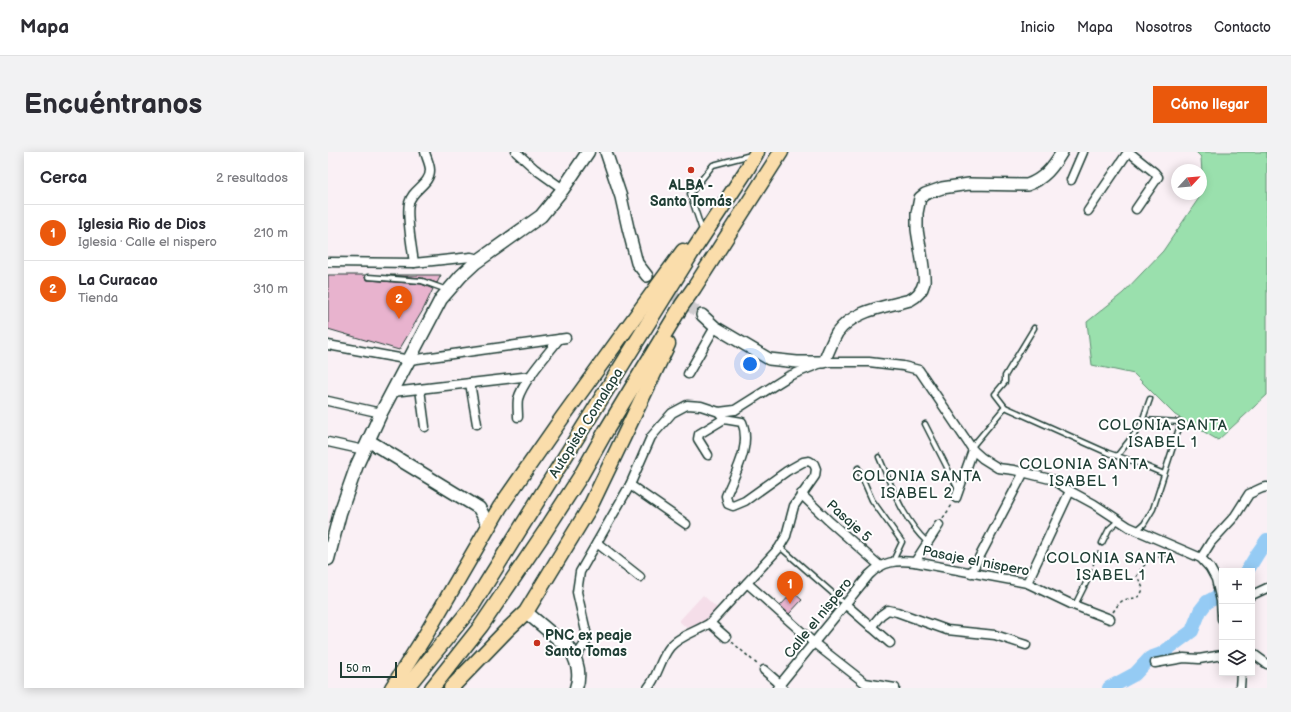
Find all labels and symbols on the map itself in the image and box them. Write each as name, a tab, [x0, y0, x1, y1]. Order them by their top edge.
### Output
north arrow	[1171, 164, 1207, 200]
marker: ALBA - Santo Tomás	[686, 165, 696, 175]
place label: ALBA - Santo Tomás	[650, 177, 732, 210]
pin: 2	[386, 286, 412, 319]
your location	[740, 354, 760, 374]
street label: Autopista Comalapa	[545, 365, 627, 481]
district label: COLONIA SANTA ISABEL 1	[1098, 416, 1228, 452]
district label: COLONIA SANTA ISABEL 1	[1019, 455, 1149, 491]
district label: COLONIA SANTA ISABEL 2	[852, 467, 982, 503]
street label: Pasaje 5	[823, 496, 875, 546]
street label: Pasaje el nispero	[921, 542, 1031, 580]
district label: COLONIA SANTA ISABEL 1	[1046, 549, 1176, 585]
pin: 1	[777, 571, 803, 604]
street label: Calle el nispero	[780, 574, 856, 662]
place label: PNC ex peaje Santo Tomas	[545, 627, 632, 660]
marker: PNC ex peaje Santo Tomas	[532, 638, 542, 648]
scale bar	[340, 660, 397, 679]

